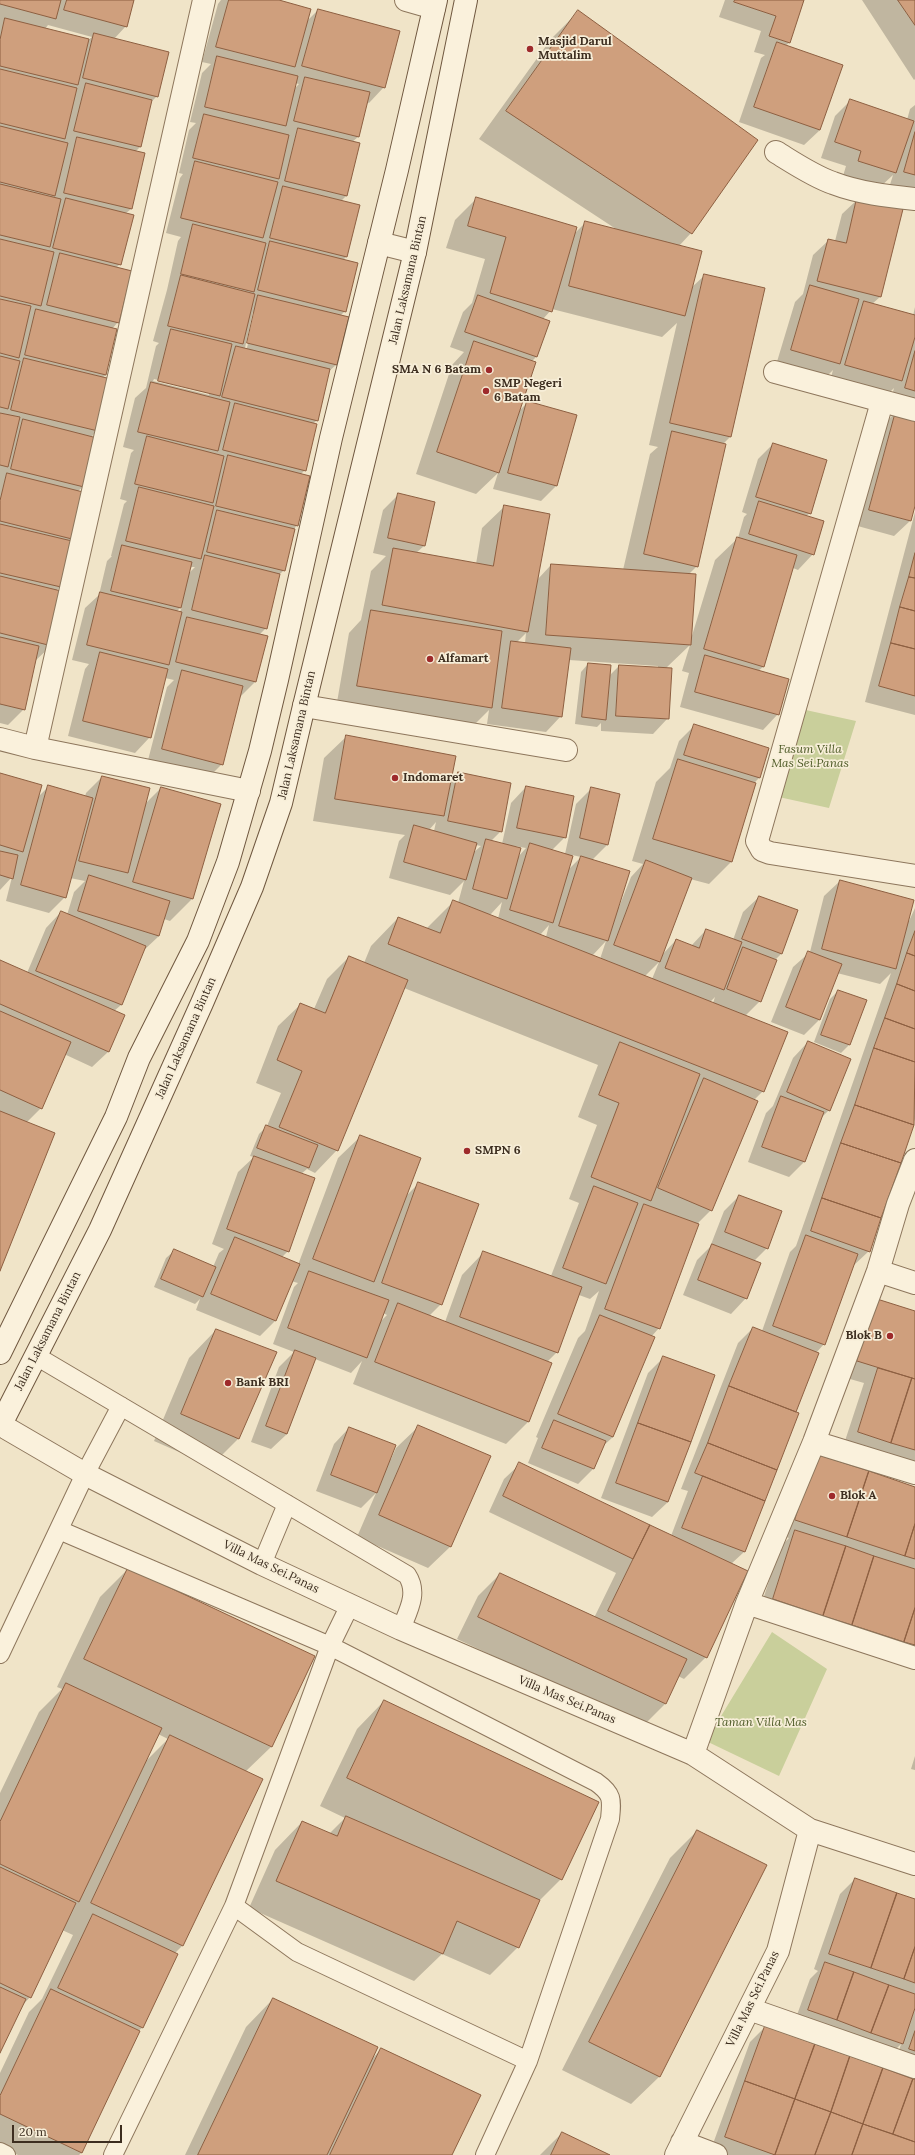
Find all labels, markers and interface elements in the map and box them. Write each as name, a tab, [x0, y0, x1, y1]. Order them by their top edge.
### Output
place label: Masjid Darul Muttalim	[538, 35, 612, 63]
marker: Masjid Darul Muttalim	[525, 44, 535, 54]
street label: Jalan Laksamana Bintan	[386, 214, 430, 346]
place label: SMA N 6 Batam	[392, 363, 481, 377]
marker: SMA N 6 Batam	[484, 365, 494, 375]
place label: SMP Negeri 6 Batam	[494, 377, 562, 405]
marker: SMP Negeri 6 Batam	[481, 386, 491, 396]
place label: Alfamart	[438, 652, 489, 666]
marker: Alfamart	[425, 654, 435, 664]
street label: Jalan Laksamana Bintan	[275, 669, 319, 801]
park label: Fasum Villa Mas Sei.Panas	[771, 743, 849, 771]
place label: Indomaret	[403, 771, 464, 785]
marker: Indomaret	[390, 773, 400, 783]
street label: Jalan Laksamana Bintan	[153, 975, 219, 1101]
place label: SMPN 6	[475, 1144, 521, 1158]
marker: SMPN 6	[462, 1146, 472, 1156]
street label: Jalan Laksamana Bintan	[12, 1269, 84, 1393]
place label: Blok B	[845, 1329, 882, 1343]
marker: Blok B	[885, 1331, 895, 1341]
place label: Bank BRI	[236, 1376, 289, 1390]
marker: Bank BRI	[223, 1378, 233, 1388]
place label: Blok A	[840, 1489, 877, 1503]
marker: Blok A	[827, 1491, 837, 1501]
street label: Villa Mas Sei.Panas	[221, 1538, 321, 1596]
street label: Villa Mas Sei.Panas	[516, 1673, 618, 1727]
park label: Taman Villa Mas	[715, 1716, 807, 1730]
street label: Villa Mas Sei.Panas	[724, 1949, 782, 2049]
scale bar	[14, 2117, 124, 2143]
text: 20 m	[19, 2124, 47, 2139]

